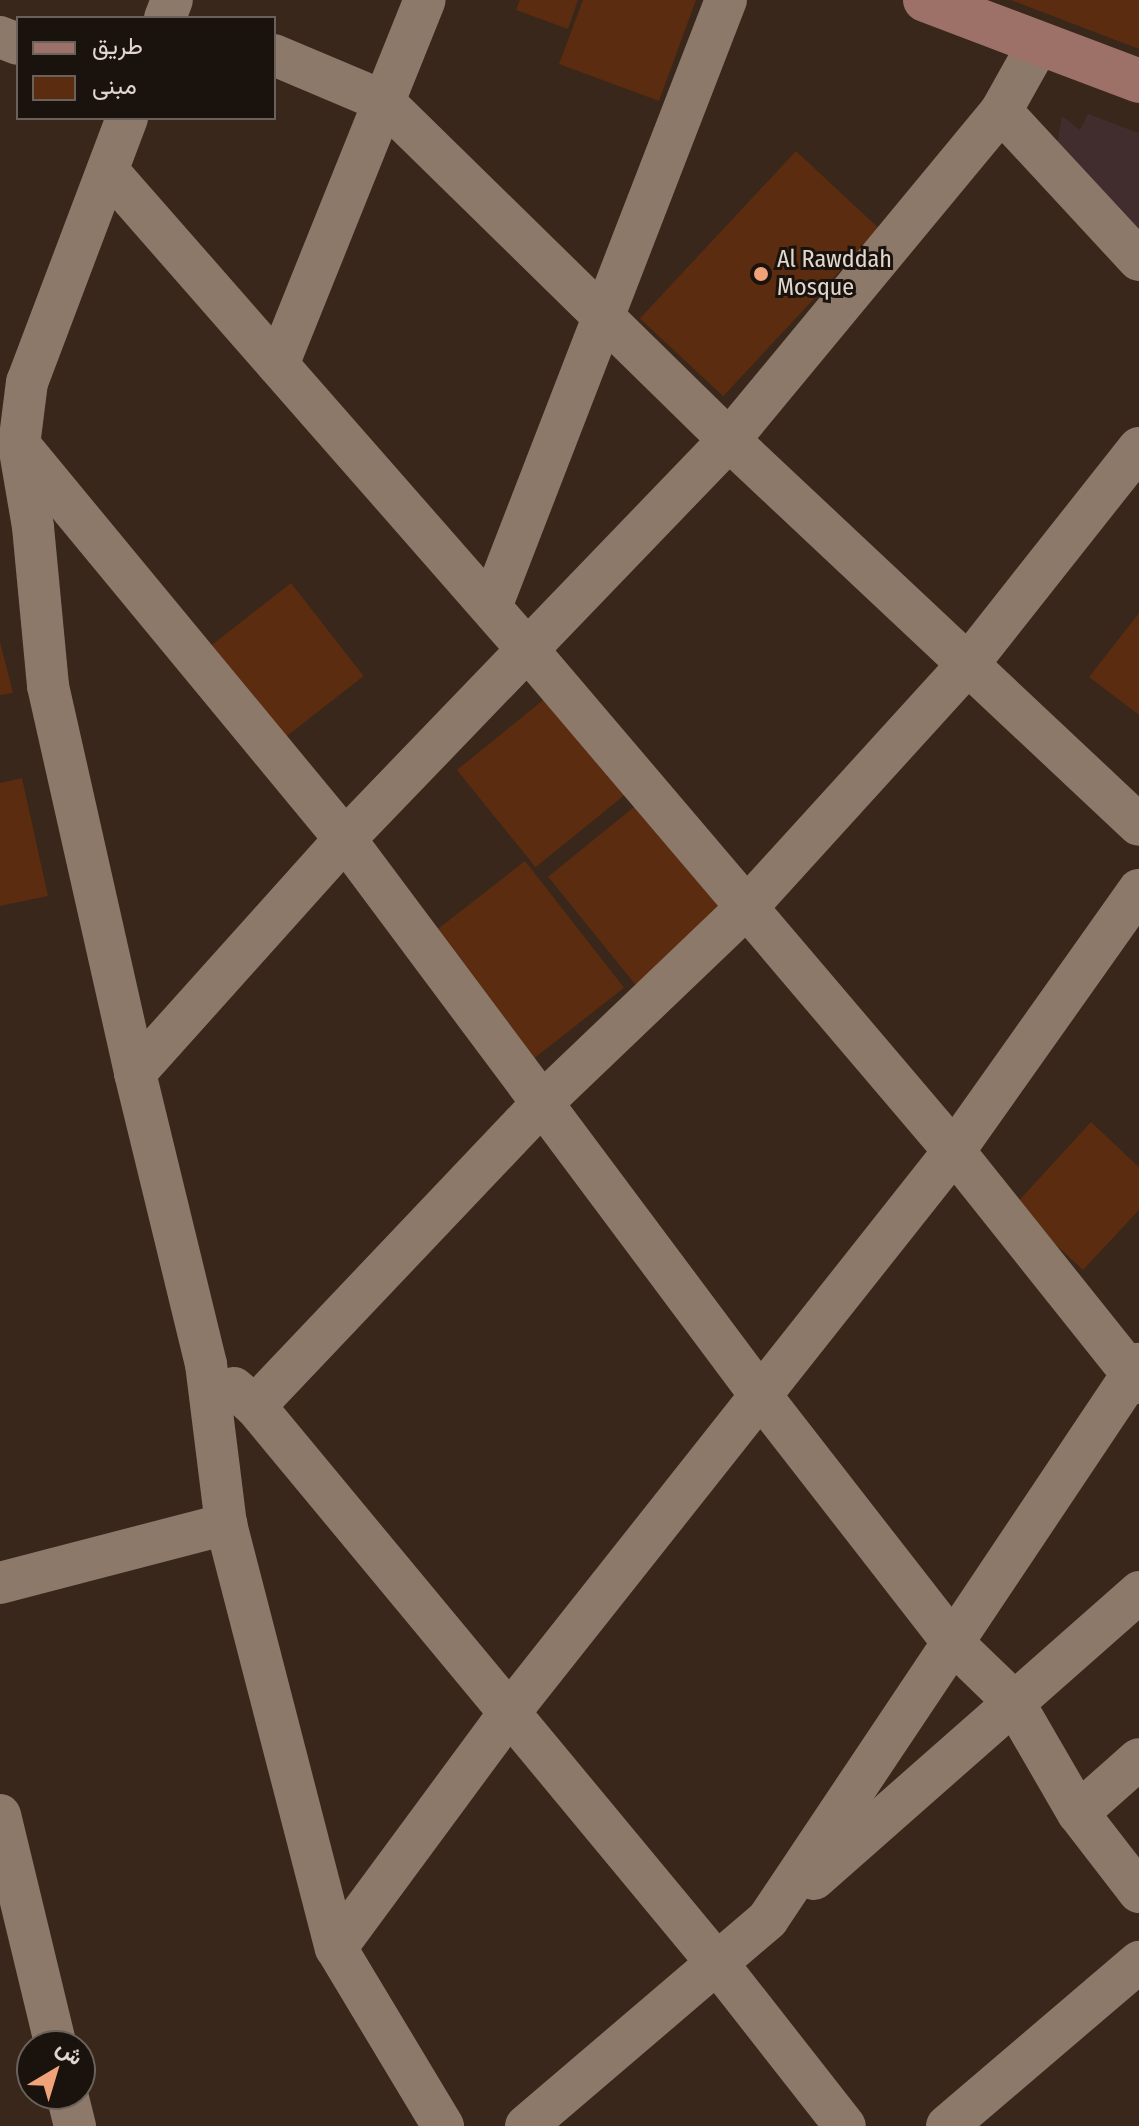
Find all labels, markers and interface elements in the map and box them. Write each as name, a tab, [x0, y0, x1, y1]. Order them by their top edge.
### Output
legend	[16, 16, 276, 120]
text: طريق	[92, 32, 143, 60]
text: مبنى	[92, 72, 137, 100]
place label: Al Rawddah Mosque	[777, 246, 892, 302]
marker: Al Rawddah Mosque	[752, 265, 770, 283]
north arrow	[16, 2030, 96, 2110]
text: ش	[51, 2033, 89, 2071]

